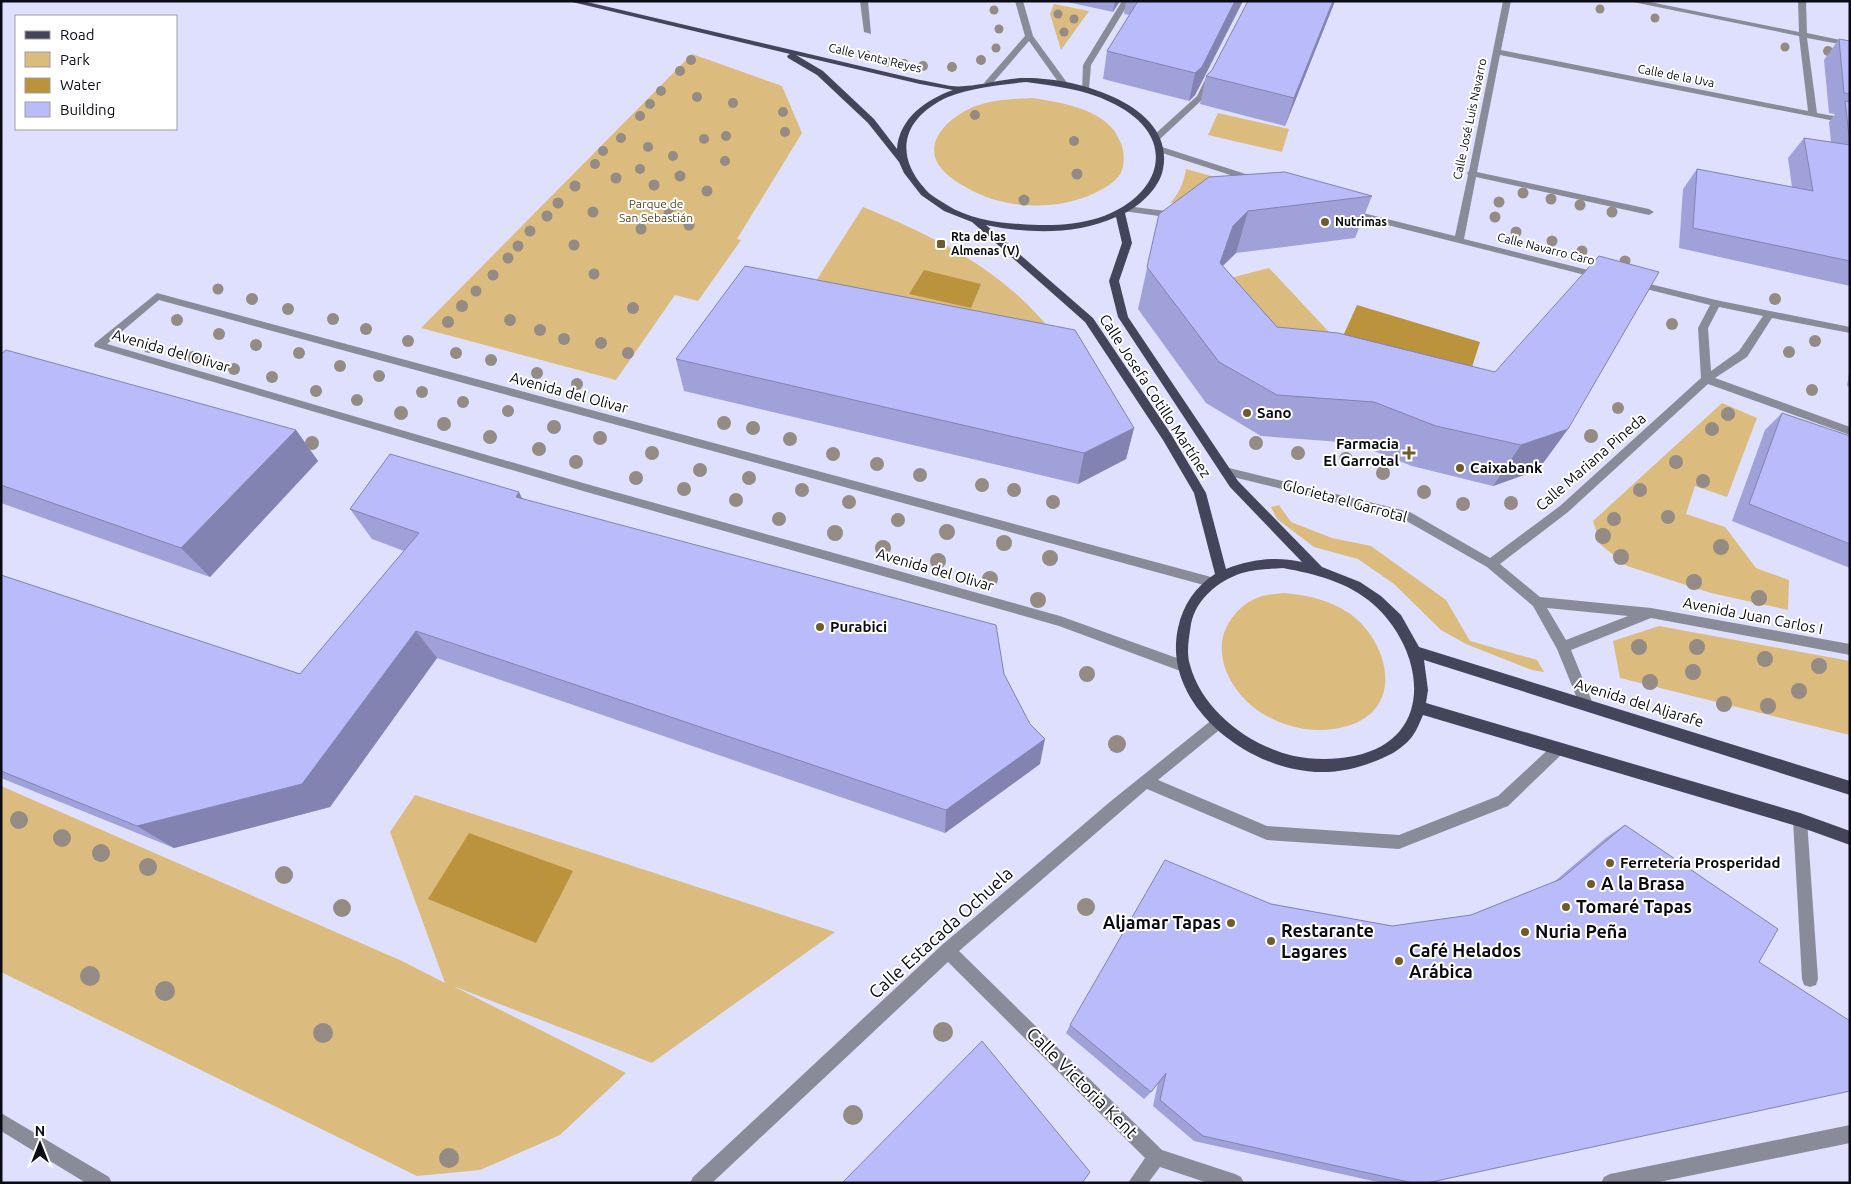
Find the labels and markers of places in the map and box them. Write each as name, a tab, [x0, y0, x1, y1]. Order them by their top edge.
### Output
place label: Nutrimas	[1335, 215, 1387, 228]
marker: Nutrimas	[1319, 216, 1331, 228]
place label: Rta de las Almenas (V)	[951, 230, 1020, 258]
marker: Rta de las Almenas (V)	[935, 238, 947, 250]
place label: Sano	[1257, 404, 1292, 421]
marker: Sano	[1241, 407, 1253, 419]
place label: Farmacia El Garrotal	[1323, 435, 1399, 469]
marker: Farmacia El Garrotal	[1403, 447, 1415, 459]
place label: Caixabank	[1470, 459, 1543, 476]
marker: Caixabank	[1454, 462, 1466, 474]
place label: Purabici	[830, 618, 887, 635]
marker: Purabici	[814, 621, 826, 633]
place label: Ferretería Prosperidad	[1620, 854, 1780, 871]
marker: Ferretería Prosperidad	[1604, 857, 1616, 869]
place label: A la Brasa	[1601, 873, 1685, 893]
marker: A la Brasa	[1585, 878, 1597, 890]
place label: Tomaré Tapas	[1576, 896, 1692, 916]
marker: Tomaré Tapas	[1560, 901, 1572, 913]
place label: Aljamar Tapas	[1103, 912, 1221, 932]
marker: Aljamar Tapas	[1225, 917, 1237, 929]
place label: Restarante Lagares	[1281, 920, 1374, 961]
place label: Nuria Peña	[1535, 921, 1627, 941]
marker: Nuria Peña	[1519, 926, 1531, 938]
marker: Restarante Lagares	[1265, 935, 1277, 947]
place label: Café Helados Arábica	[1409, 940, 1521, 981]
marker: Café Helados Arábica	[1393, 955, 1405, 967]

